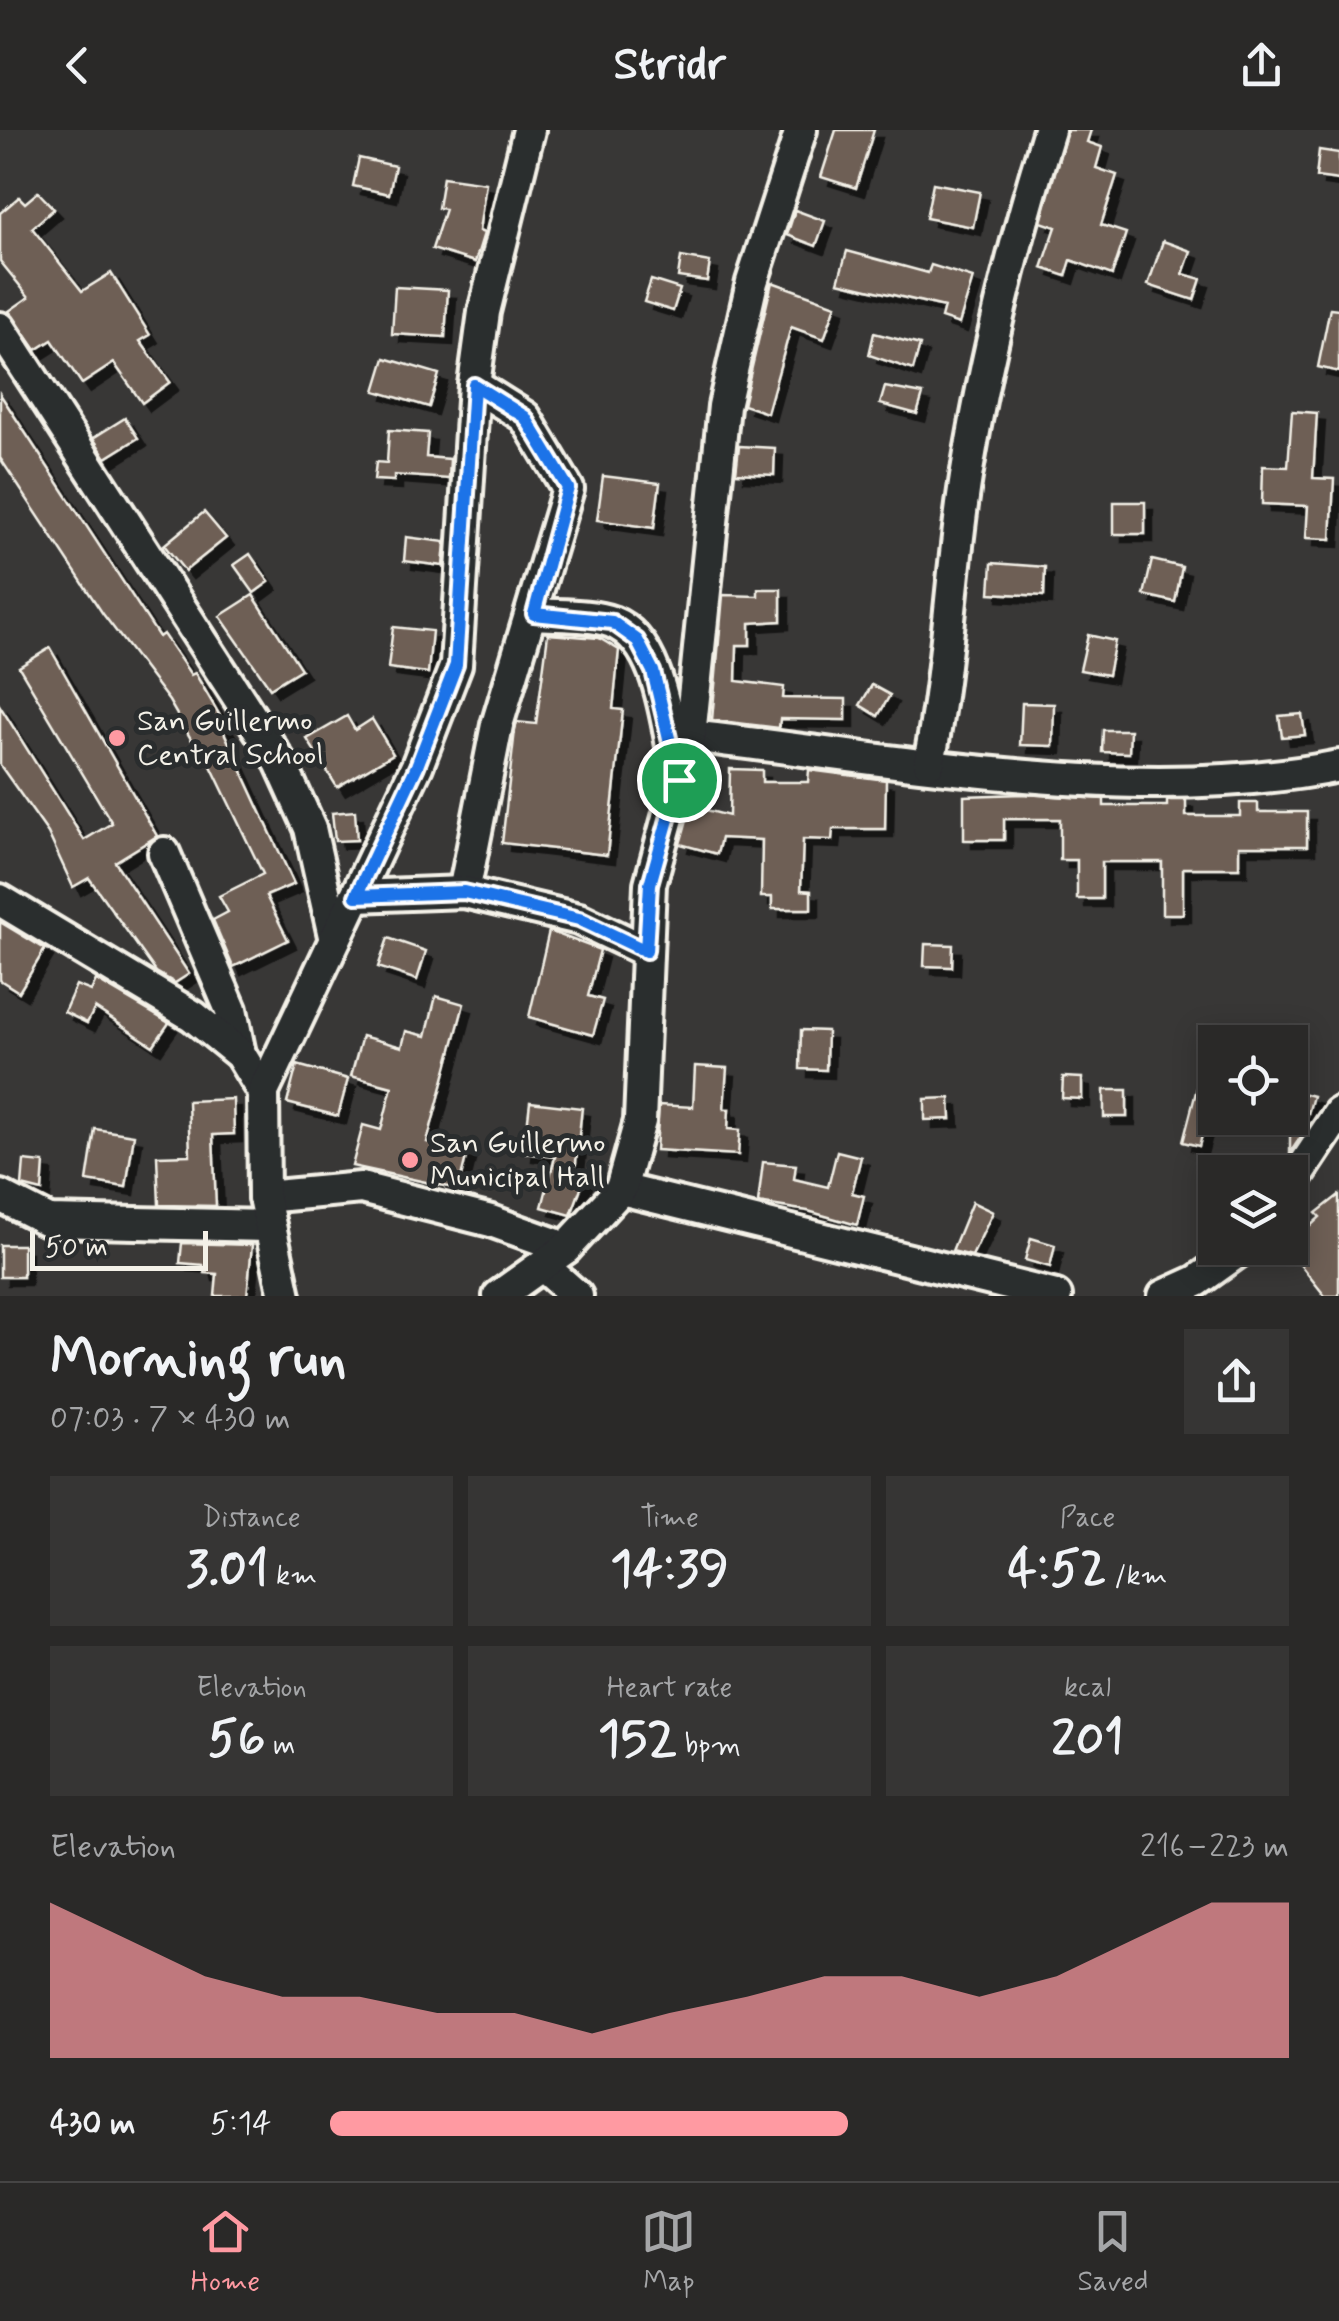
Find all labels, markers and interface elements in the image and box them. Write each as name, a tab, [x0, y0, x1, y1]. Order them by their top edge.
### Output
text: Stridr	[613, 36, 726, 95]
icon: back	[50, 38, 105, 93]
icon: share	[1234, 38, 1289, 93]
place label: San Guillermo Central School	[137, 702, 324, 775]
marker: San Guillermo Central School	[106, 727, 128, 749]
pin	[637, 738, 722, 823]
icon: arrive	[652, 753, 707, 808]
map controls	[1198, 1025, 1308, 1265]
button: locate	[1198, 1025, 1308, 1135]
place label: San Guillermo Municipal Hall	[430, 1124, 606, 1197]
marker: San Guillermo Municipal Hall	[399, 1149, 421, 1171]
button: layers	[1198, 1155, 1308, 1265]
scale bar	[30, 1226, 208, 1270]
text: 50 m	[45, 1230, 108, 1267]
text: Morning run	[50, 1324, 347, 1396]
button: share	[1184, 1329, 1289, 1434]
text: 07:03 · 7 × 430 m	[50, 1398, 290, 1440]
text: Distance	[202, 1500, 301, 1537]
text: Time	[640, 1500, 699, 1537]
text: Pace	[1060, 1500, 1115, 1537]
text: 3.01	[186, 1537, 269, 1603]
text: 14:39	[610, 1537, 729, 1603]
text: 4:52	[1008, 1537, 1107, 1603]
text: km	[269, 1558, 317, 1595]
text: /km	[1107, 1558, 1167, 1595]
text: Elevation	[196, 1670, 307, 1707]
text: Heart rate	[607, 1670, 732, 1707]
text: kcal	[1064, 1670, 1111, 1707]
text: 56	[208, 1707, 265, 1773]
text: 152	[598, 1707, 677, 1773]
text: 201	[1051, 1707, 1124, 1773]
text: m	[265, 1728, 295, 1765]
text: bpm	[677, 1728, 741, 1765]
text: Elevation	[50, 1826, 176, 1868]
text: 216–223 m	[1140, 1826, 1289, 1868]
text: 430 m	[50, 2103, 136, 2145]
text: 5:14	[210, 2103, 271, 2145]
tab: Home	[191, 2204, 260, 2301]
tab: Map	[641, 2204, 696, 2301]
tab: Saved	[1078, 2204, 1148, 2301]

